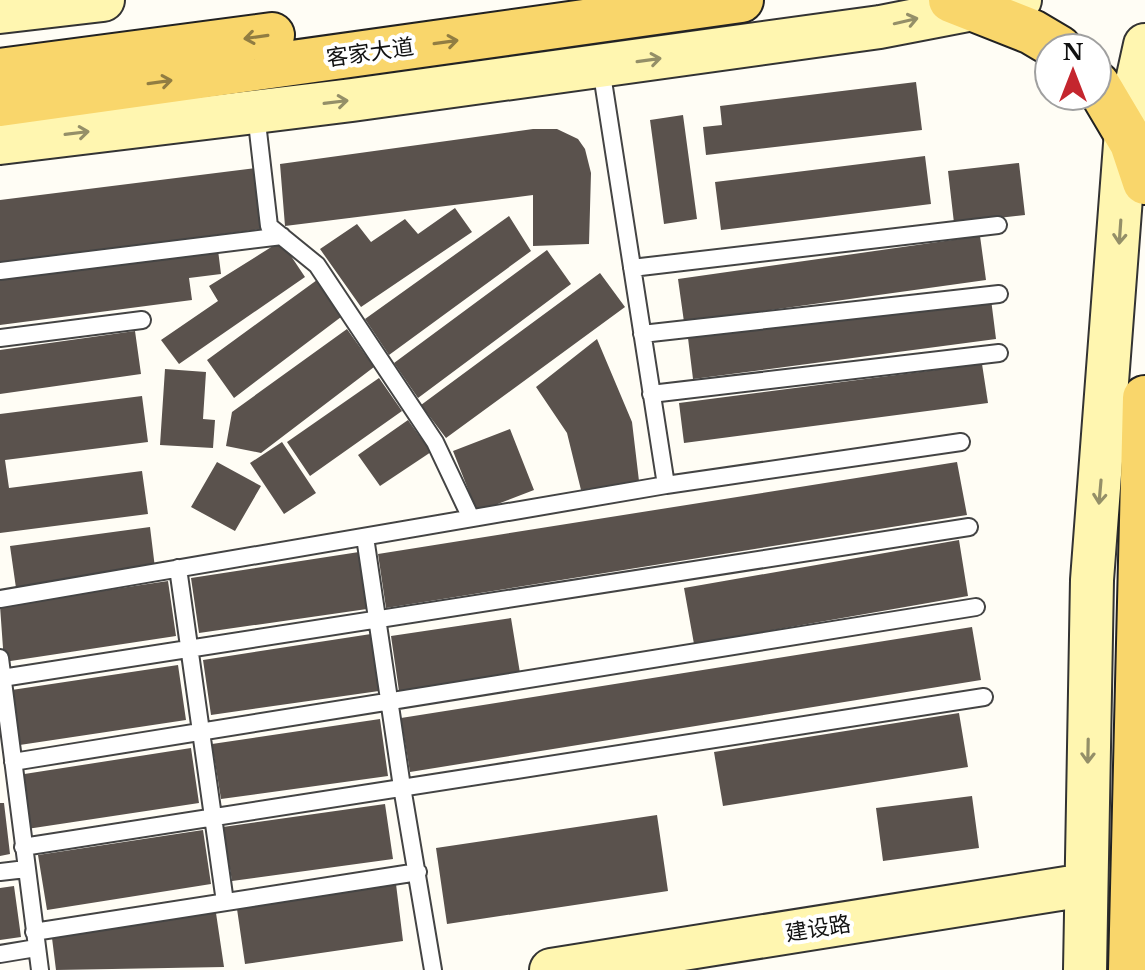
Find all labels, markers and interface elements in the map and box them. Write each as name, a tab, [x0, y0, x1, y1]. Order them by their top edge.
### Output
one-way arrow	[892, 13, 918, 28]
one-way arrow	[244, 30, 269, 45]
north arrow	[1033, 32, 1113, 112]
street label: 客家大道	[325, 33, 416, 72]
one-way arrow	[432, 34, 458, 49]
text: N	[1063, 39, 1084, 66]
one-way arrow	[635, 52, 662, 67]
one-way arrow	[147, 74, 173, 89]
one-way arrow	[322, 95, 348, 110]
one-way arrow	[64, 126, 90, 141]
one-way arrow	[1113, 218, 1128, 245]
one-way arrow	[1092, 478, 1107, 505]
one-way arrow	[1080, 737, 1096, 764]
street label: 建设路	[783, 910, 853, 947]

